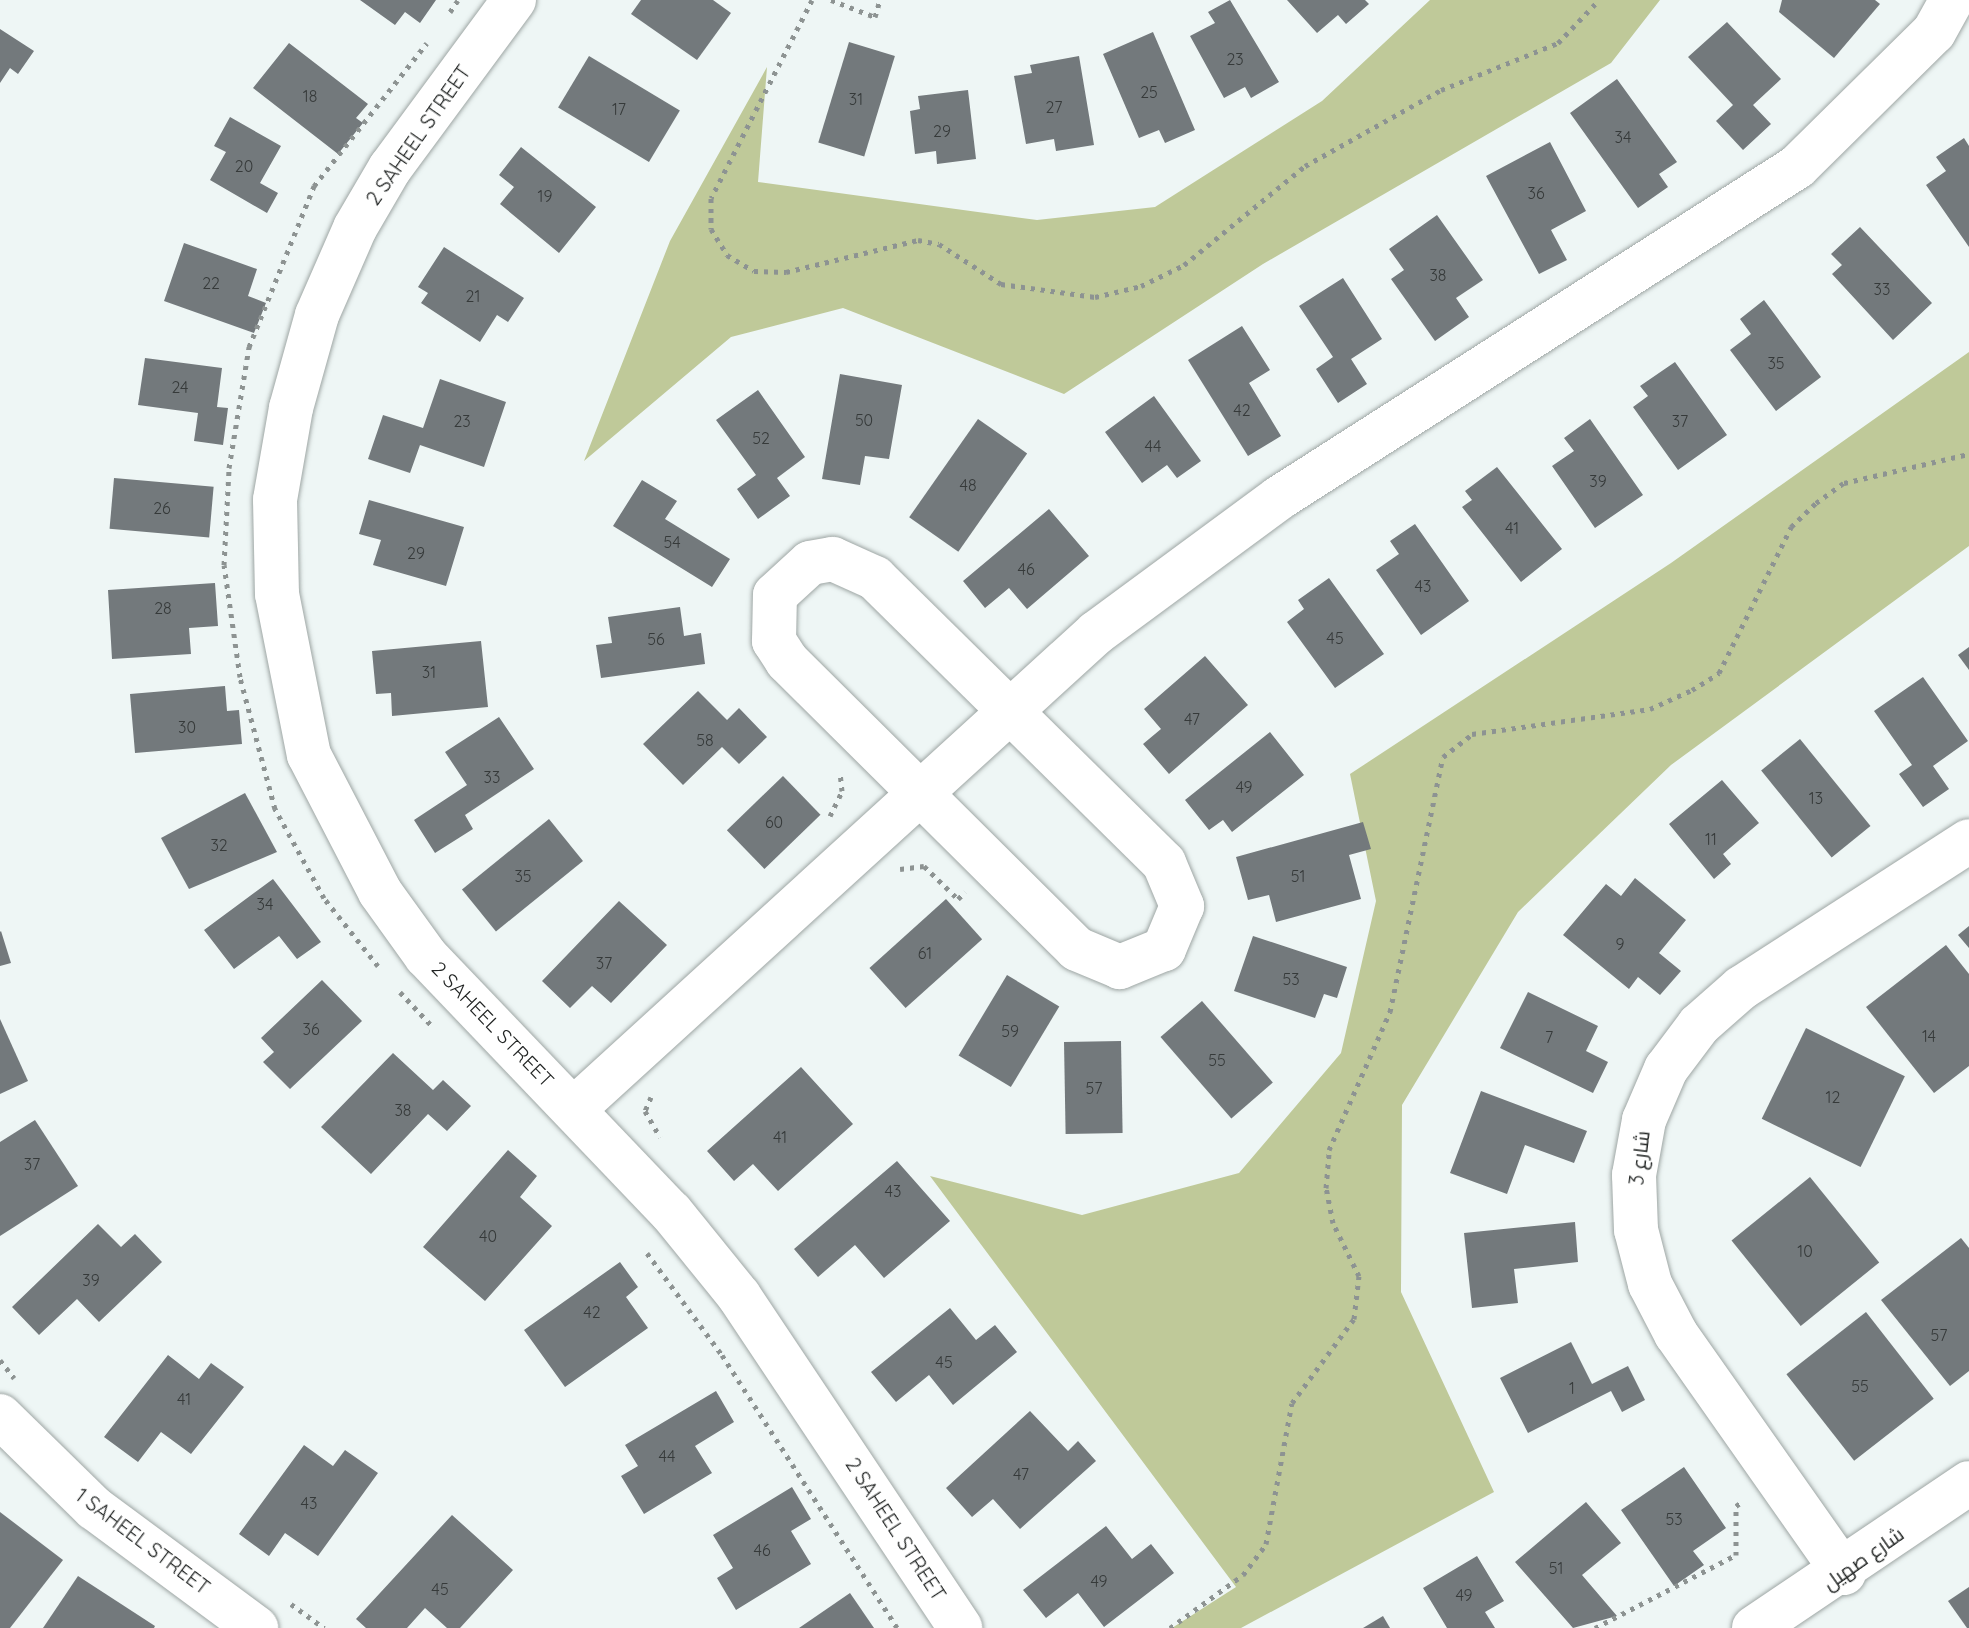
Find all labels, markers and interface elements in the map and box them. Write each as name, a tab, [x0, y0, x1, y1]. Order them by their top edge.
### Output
house number: 23	[1226, 49, 1244, 69]
street label: 2 SAHEEL STREET	[361, 60, 475, 210]
house number: 25	[1140, 82, 1158, 102]
house number: 18	[303, 86, 317, 106]
house number: 31	[849, 89, 863, 109]
house number: 27	[1046, 97, 1062, 117]
house number: 17	[612, 99, 626, 119]
house number: 29	[933, 121, 951, 141]
house number: 34	[1615, 127, 1631, 147]
house number: 20	[235, 156, 253, 176]
house number: 36	[1528, 183, 1544, 203]
house number: 19	[538, 186, 552, 206]
house number: 38	[1429, 265, 1447, 285]
house number: 22	[202, 273, 220, 293]
house number: 33	[1874, 279, 1890, 299]
house number: 21	[466, 286, 480, 306]
house number: 35	[1767, 353, 1785, 373]
house number: 24	[171, 377, 189, 397]
house number: 42	[1233, 400, 1251, 420]
house number: 50	[855, 410, 873, 430]
house number: 23	[453, 411, 471, 431]
house number: 37	[1672, 411, 1688, 431]
house number: 52	[752, 428, 770, 448]
house number: 44	[1145, 436, 1161, 456]
house number: 39	[1589, 471, 1607, 491]
house number: 48	[959, 475, 977, 495]
house number: 26	[153, 498, 171, 518]
house number: 41	[1505, 518, 1519, 538]
house number: 54	[663, 532, 681, 552]
house number: 29	[407, 543, 425, 563]
house number: 46	[1017, 559, 1035, 579]
house number: 43	[1415, 576, 1431, 596]
house number: 28	[154, 598, 172, 618]
house number: 45	[1326, 628, 1344, 648]
house number: 56	[647, 629, 665, 649]
house number: 31	[422, 662, 436, 682]
house number: 47	[1184, 709, 1200, 729]
house number: 30	[178, 717, 196, 737]
house number: 58	[696, 730, 714, 750]
house number: 33	[484, 767, 500, 787]
house number: 49	[1235, 777, 1253, 797]
house number: 13	[1809, 788, 1823, 808]
house number: 60	[765, 812, 783, 832]
house number: 11	[1705, 829, 1717, 849]
house number: 32	[210, 835, 228, 855]
house number: 35	[514, 866, 532, 886]
house number: 51	[1291, 866, 1305, 886]
house number: 34	[257, 894, 273, 914]
house number: 9	[1616, 934, 1624, 954]
house number: 61	[918, 943, 932, 963]
house number: 37	[596, 953, 612, 973]
street label: 2 SAHEEL STREET	[427, 956, 559, 1092]
house number: 53	[1282, 969, 1300, 989]
house number: 36	[303, 1019, 319, 1039]
house number: 59	[1001, 1021, 1019, 1041]
house number: 14	[1922, 1026, 1936, 1046]
house number: 7	[1545, 1027, 1553, 1047]
house number: 55	[1208, 1050, 1226, 1070]
house number: 57	[1086, 1078, 1102, 1098]
house number: 12	[1826, 1087, 1840, 1107]
house number: 38	[394, 1100, 412, 1120]
house number: 41	[773, 1127, 787, 1147]
street label: 3 شارع	[1624, 1129, 1654, 1187]
house number: 37	[24, 1154, 40, 1174]
house number: 43	[885, 1181, 901, 1201]
house number: 40	[479, 1226, 497, 1246]
house number: 10	[1797, 1241, 1813, 1261]
house number: 39	[82, 1270, 100, 1290]
house number: 42	[583, 1302, 601, 1322]
house number: 57	[1931, 1325, 1947, 1345]
house number: 45	[935, 1352, 953, 1372]
house number: 55	[1851, 1376, 1869, 1396]
house number: 1	[1569, 1378, 1575, 1398]
house number: 41	[177, 1389, 191, 1409]
house number: 44	[659, 1446, 675, 1466]
street label: 2 SAHEEL STREET	[841, 1453, 951, 1605]
house number: 47	[1013, 1464, 1029, 1484]
street label: 1 SAHEEL STREET	[71, 1483, 215, 1599]
house number: 43	[301, 1493, 317, 1513]
house number: 53	[1665, 1509, 1683, 1529]
street label: شارع صهيل	[1818, 1521, 1908, 1595]
house number: 46	[753, 1540, 771, 1560]
house number: 51	[1549, 1558, 1563, 1578]
house number: 49	[1090, 1571, 1108, 1591]
house number: 45	[431, 1579, 449, 1599]
house number: 49	[1455, 1585, 1473, 1605]

